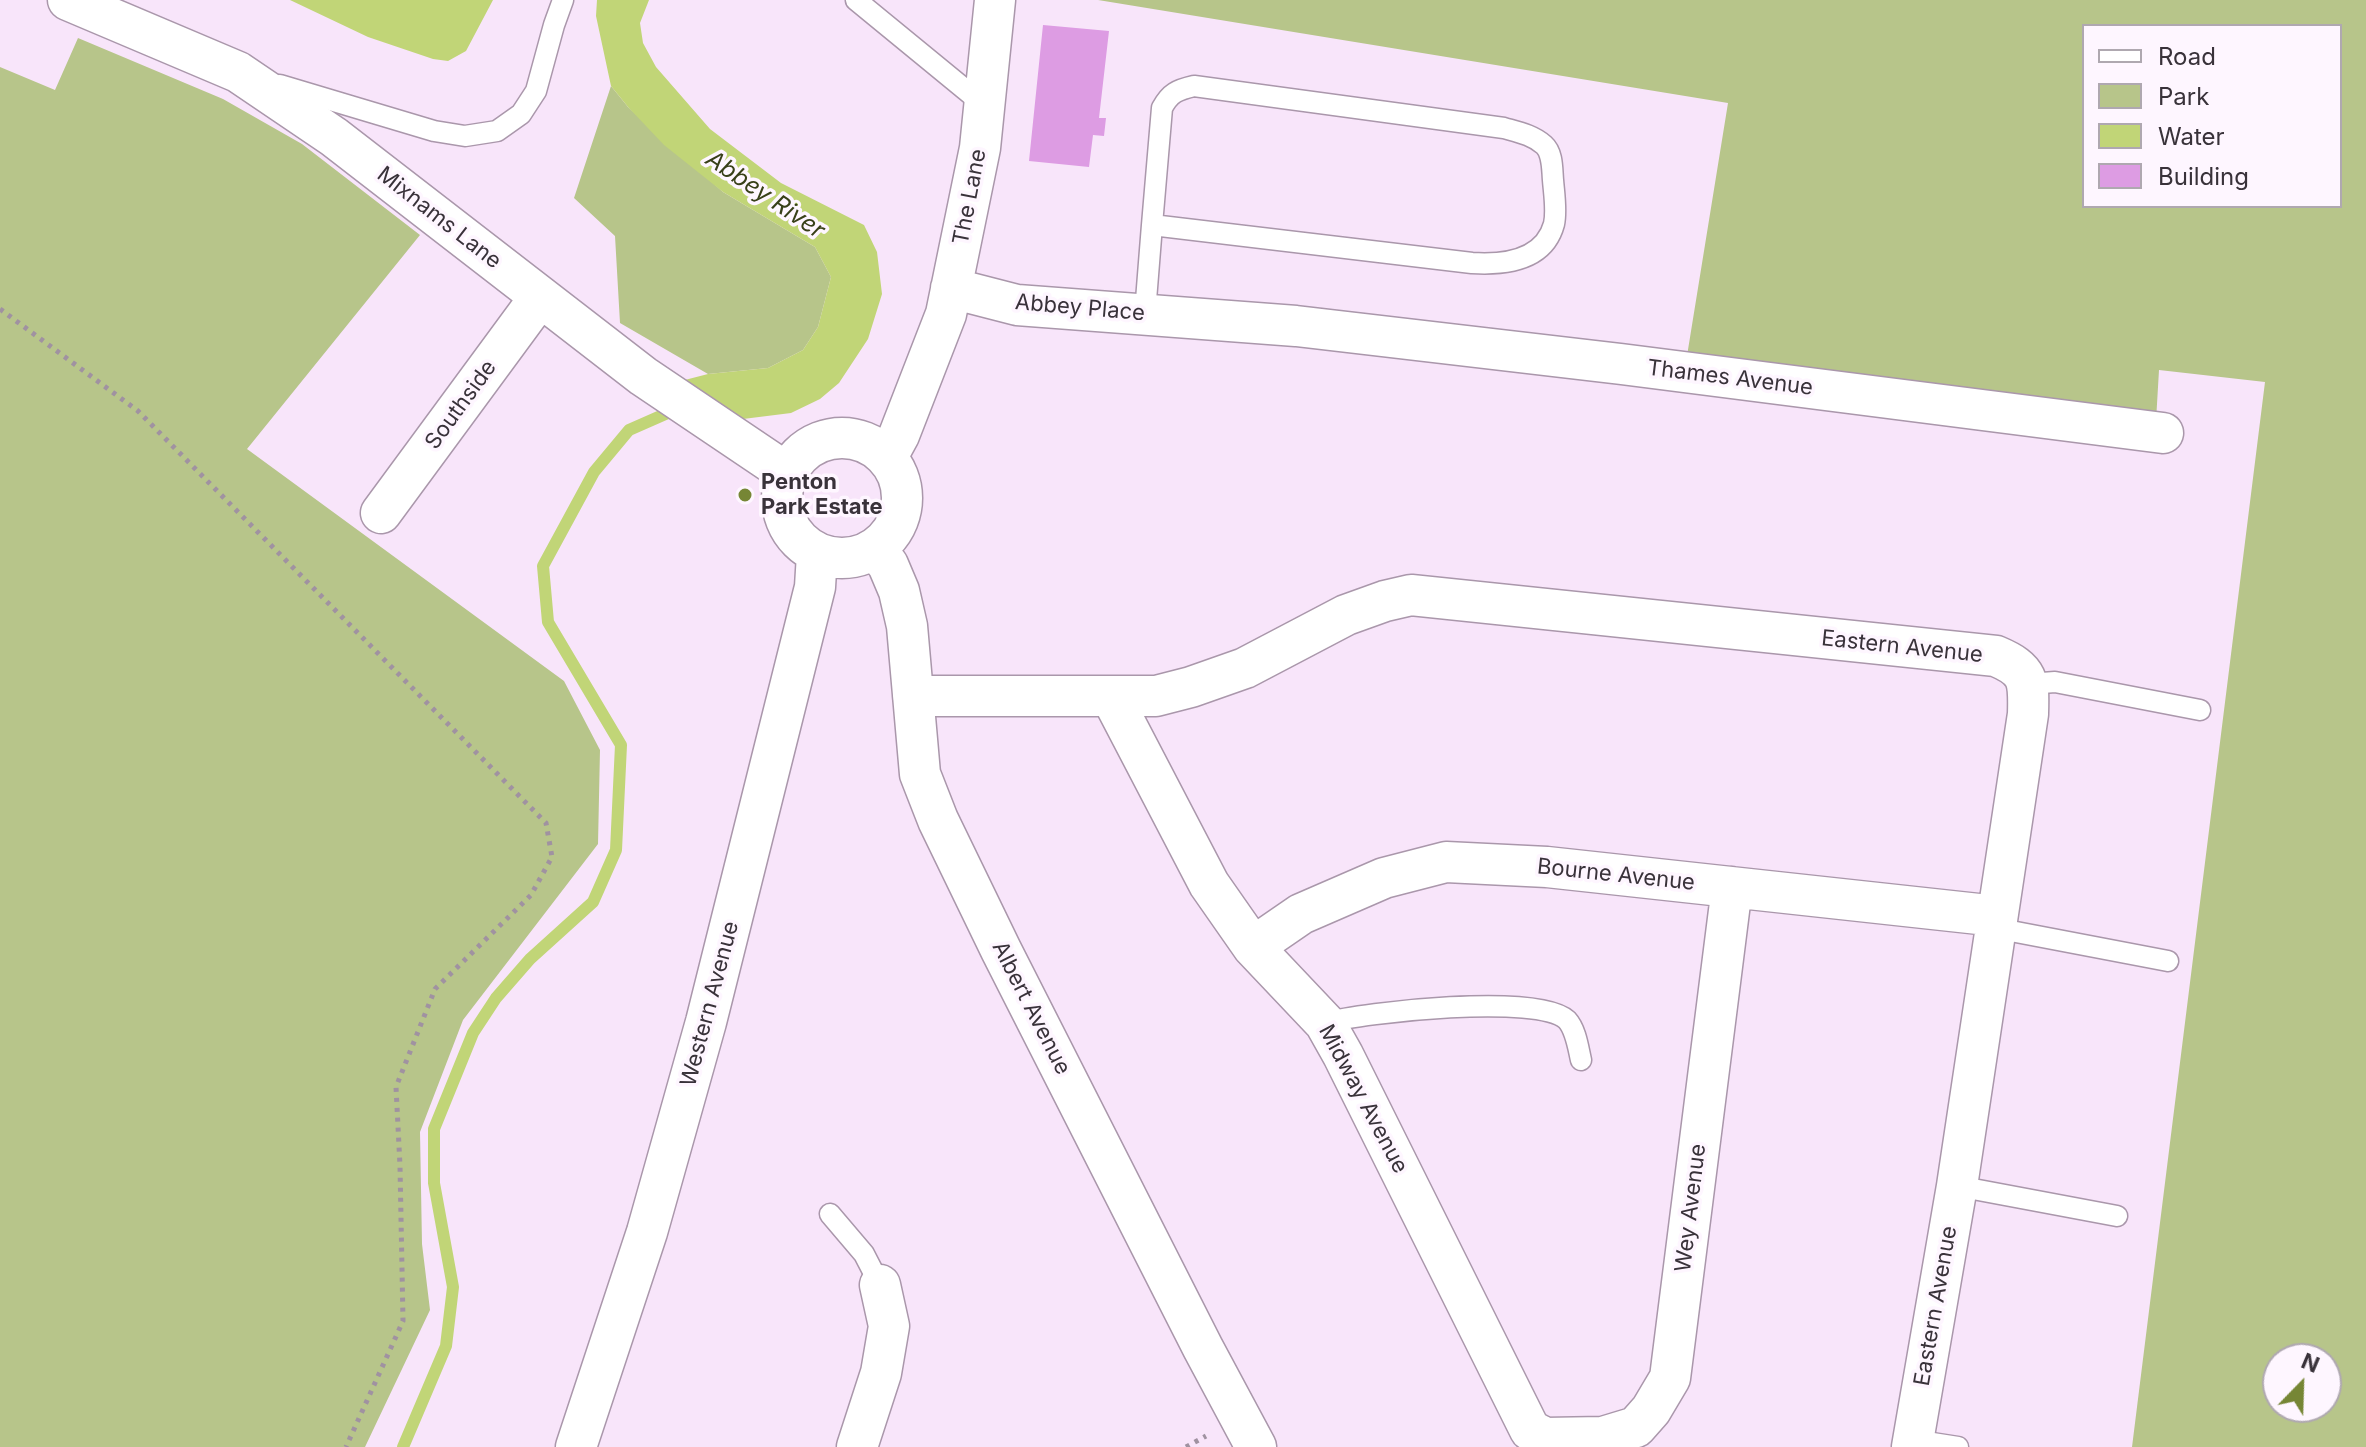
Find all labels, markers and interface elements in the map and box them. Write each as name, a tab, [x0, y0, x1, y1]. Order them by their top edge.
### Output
legend	[2082, 24, 2342, 208]
text: Road	[2158, 42, 2216, 71]
text: Park	[2158, 82, 2209, 111]
text: Water	[2158, 122, 2225, 151]
water label: Abbey River	[700, 145, 830, 245]
street label: The Lane	[948, 147, 992, 247]
street label: Mixnams Lane	[372, 161, 506, 275]
text: Building	[2158, 162, 2249, 191]
street label: Abbey Place	[1014, 289, 1146, 327]
street label: Southside	[420, 355, 502, 455]
street label: Thames Avenue	[1646, 355, 1814, 401]
place label: Penton Park Estate	[761, 469, 883, 520]
marker: Penton Park Estate	[736, 486, 754, 504]
street label: Eastern Avenue	[1820, 625, 1984, 669]
street label: Bourne Avenue	[1536, 854, 1696, 896]
street label: Western Avenue	[675, 919, 745, 1089]
street label: Albert Avenue	[986, 937, 1076, 1079]
street label: Midway Avenue	[1313, 1020, 1413, 1178]
street label: Wey Avenue	[1670, 1142, 1712, 1274]
street label: Eastern Avenue	[1909, 1224, 1963, 1388]
north arrow	[2262, 1343, 2342, 1423]
text: N	[2298, 1348, 2323, 1378]

